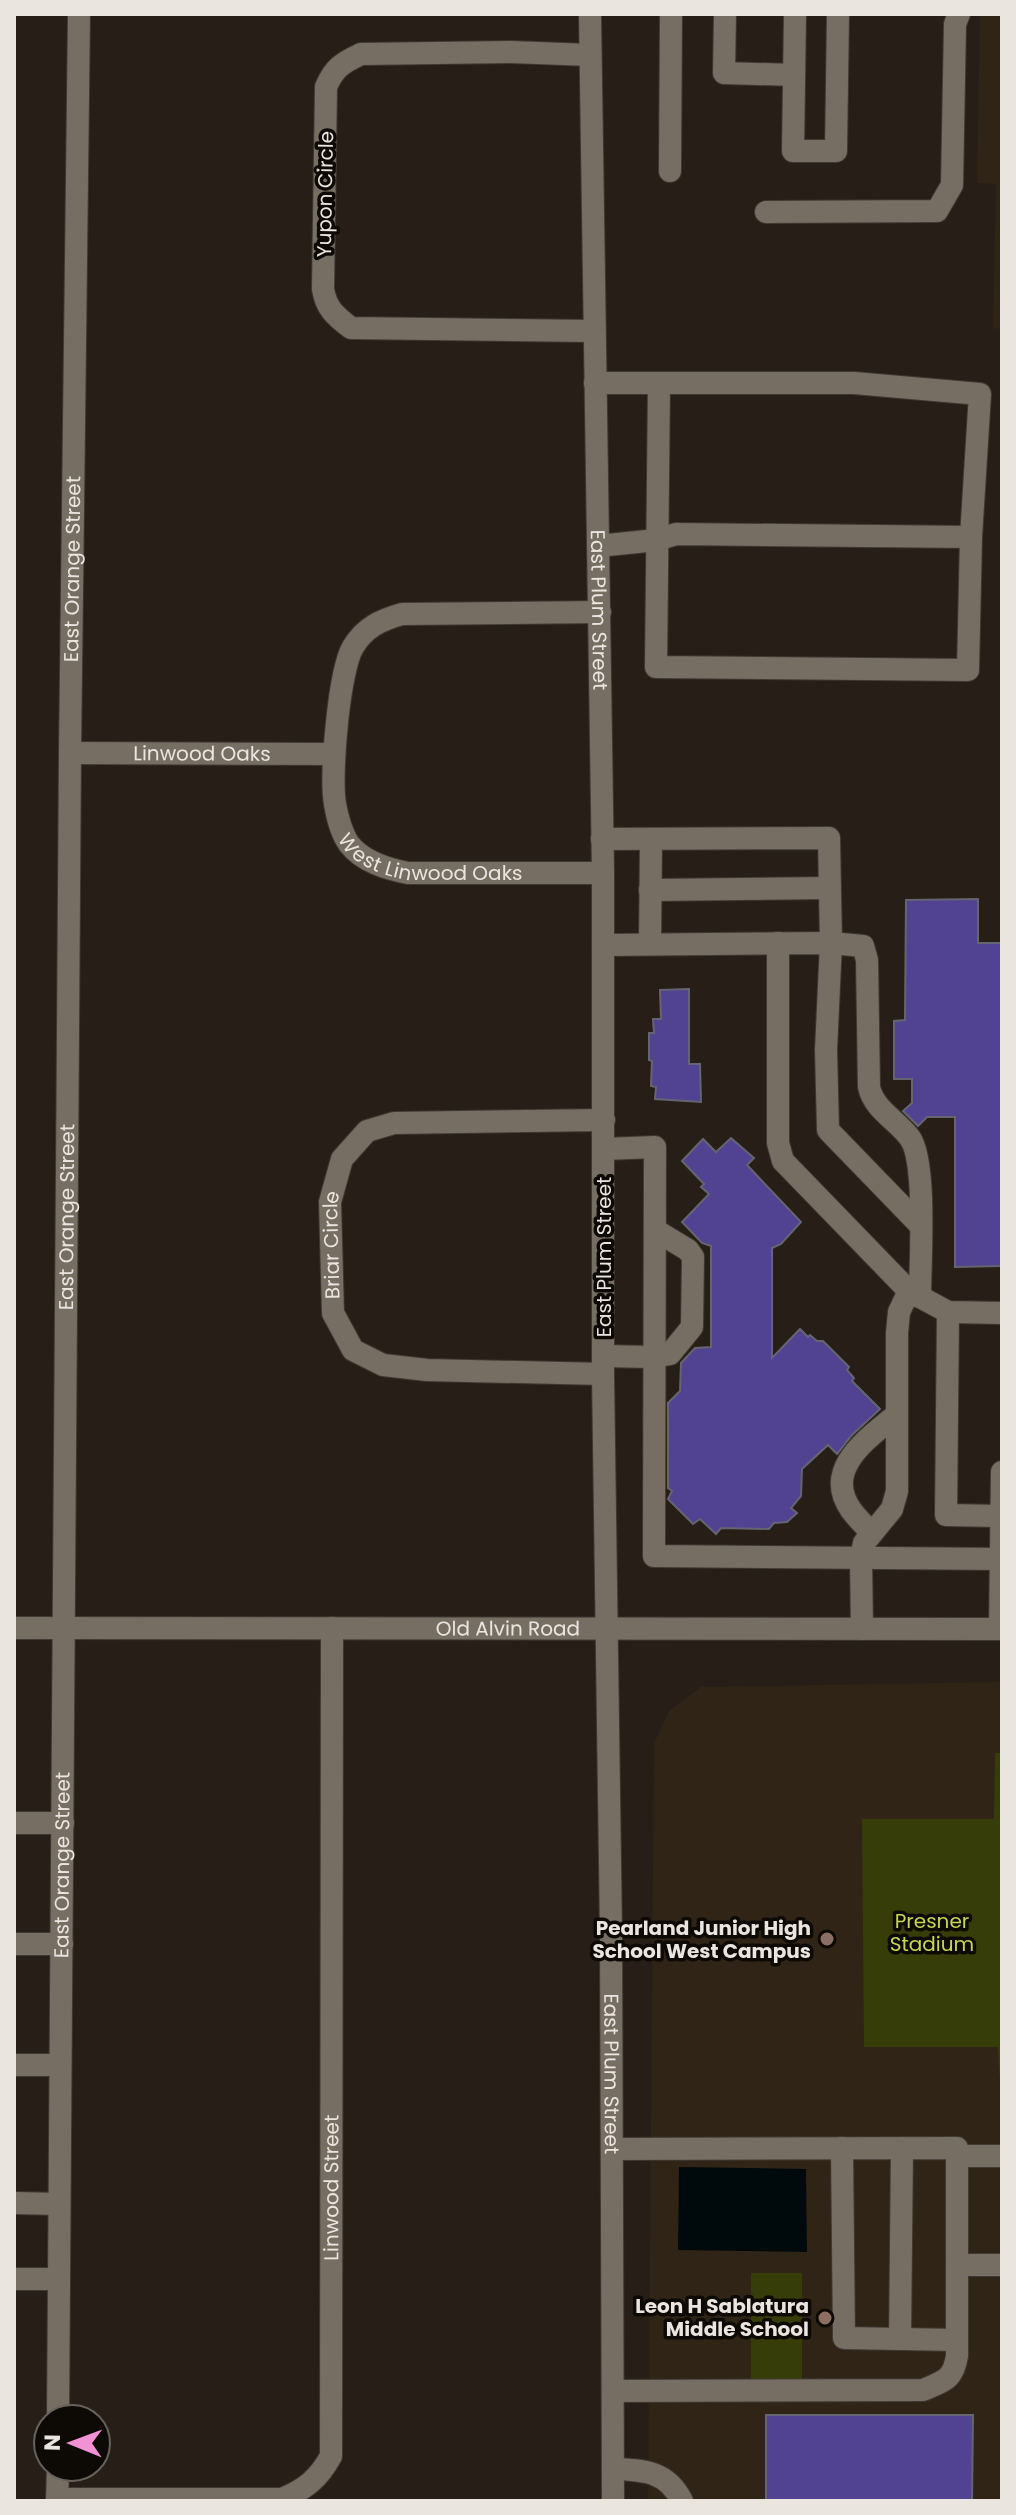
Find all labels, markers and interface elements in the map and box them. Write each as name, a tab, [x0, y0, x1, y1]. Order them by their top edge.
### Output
street label: Yupon Circle	[310, 131, 340, 257]
street label: East Orange Street	[57, 476, 87, 662]
street label: East Plum Street	[584, 529, 614, 691]
street label: Linwood Oaks	[133, 739, 271, 768]
street label: West Linwood Oaks	[331, 827, 522, 887]
street label: East Orange Street	[52, 1124, 81, 1310]
street label: East Plum Street	[590, 1177, 618, 1337]
street label: Briar Circle	[316, 1187, 347, 1299]
street label: Old Alvin Road	[436, 1614, 580, 1643]
street label: East Orange Street	[47, 1772, 77, 1958]
park label: Presner Stadium	[890, 1907, 974, 1958]
place label: Pearland Junior High School West Campus	[592, 1914, 811, 1965]
marker: Pearland Junior High School West Campus	[818, 1930, 836, 1948]
street label: East Plum Street	[597, 1993, 626, 2154]
street label: Linwood Street	[317, 2115, 345, 2261]
place label: Leon H Sablatura Middle School	[635, 2292, 809, 2343]
marker: Leon H Sablatura Middle School	[816, 2309, 834, 2327]
north arrow	[32, 2403, 112, 2483]
text: N	[37, 2434, 68, 2451]

